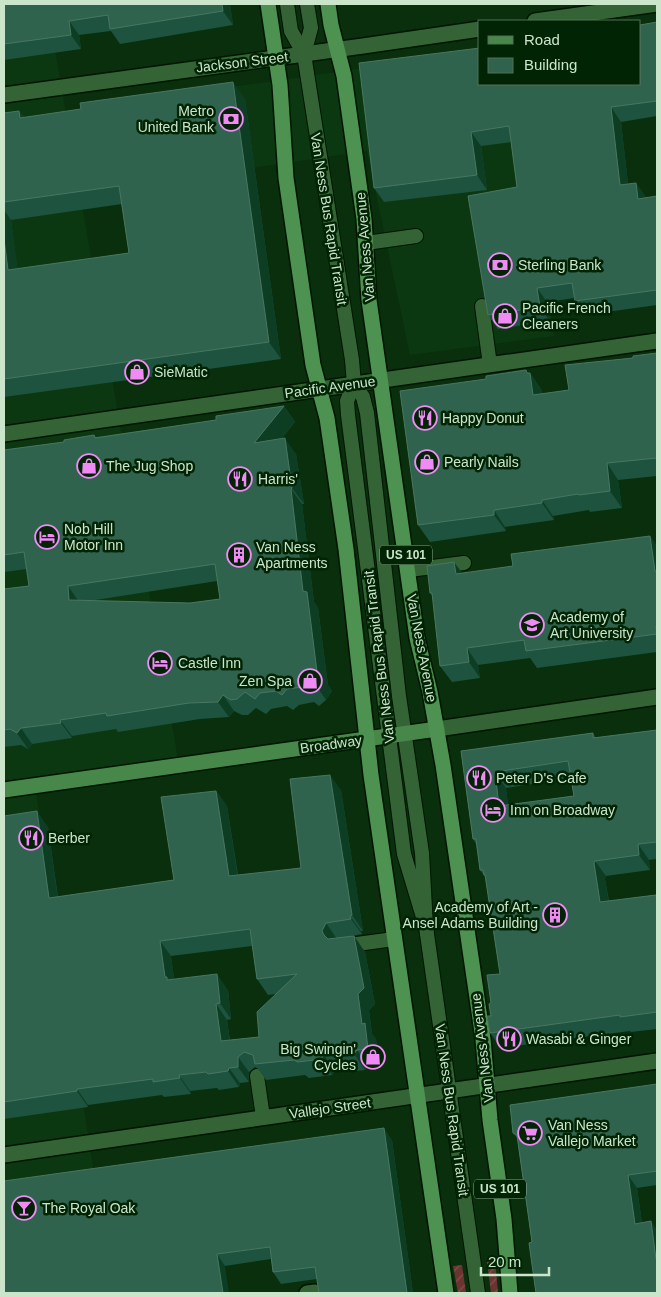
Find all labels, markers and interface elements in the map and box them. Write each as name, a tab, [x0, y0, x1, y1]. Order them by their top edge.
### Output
legend	[478, 20, 641, 85]
text: Road	[524, 31, 560, 48]
street label: Jackson Street	[195, 48, 289, 76]
text: Building	[524, 56, 577, 73]
place label: Metro United Bank	[138, 103, 215, 135]
bank icon: Metro United Bank	[218, 106, 244, 132]
street label: Van Ness Bus Rapid Transit	[307, 132, 351, 306]
street label: Van Ness Avenue	[352, 191, 378, 302]
bank icon: Sterling Bank	[487, 252, 513, 278]
place label: Sterling Bank	[518, 257, 602, 273]
place label: Pacific French Cleaners	[522, 300, 611, 332]
shop icon: Pacific French Cleaners	[492, 303, 518, 329]
shop icon: SieMatic	[124, 359, 150, 385]
place label: SieMatic	[154, 364, 208, 380]
street label: Pacific Avenue	[284, 373, 377, 401]
restaurant icon: Happy Donut	[412, 405, 438, 431]
place label: Happy Donut	[442, 410, 524, 426]
shop icon: Pearly Nails	[414, 449, 440, 475]
shop icon: The Jug Shop	[76, 453, 102, 479]
place label: Pearly Nails	[444, 454, 519, 470]
place label: The Jug Shop	[106, 458, 193, 474]
restaurant icon: Harris'	[227, 466, 253, 492]
place label: Harris'	[258, 471, 298, 487]
place label: Nob Hill Motor Inn	[64, 521, 123, 553]
hotel icon: Nob Hill Motor Inn	[34, 524, 60, 550]
place label: Van Ness Apartments	[256, 539, 328, 571]
building icon: Van Ness Apartments	[226, 542, 252, 568]
road number: US 101	[380, 546, 432, 564]
street label: Van Ness Bus Rapid Transit	[360, 570, 398, 744]
street label: Van Ness Avenue	[404, 592, 440, 704]
place label: Academy of Art University	[550, 609, 633, 641]
school or university icon: Academy of Art University	[519, 612, 545, 638]
hotel icon: Castle Inn	[147, 650, 173, 676]
place label: Castle Inn	[178, 655, 241, 671]
shop icon: Zen Spa	[297, 668, 323, 694]
place label: Zen Spa	[239, 673, 292, 689]
street label: Broadway	[299, 732, 363, 756]
restaurant icon: Peter D's Cafe	[466, 765, 492, 791]
place label: Peter D's Cafe	[496, 770, 587, 786]
hotel icon: Inn on Broadway	[480, 797, 506, 823]
place label: Inn on Broadway	[510, 802, 615, 818]
restaurant icon: Berber	[18, 825, 44, 851]
place label: Berber	[48, 830, 90, 846]
place label: Academy of Art - Ansel Adams Building	[403, 899, 538, 931]
building icon: Academy of Art - Ansel Adams Building	[542, 902, 568, 928]
street label: Van Ness Avenue	[467, 992, 497, 1104]
street label: Van Ness Bus Rapid Transit	[432, 1023, 472, 1197]
restaurant icon: Wasabi & Ginger	[496, 1026, 522, 1052]
place label: Wasabi & Ginger	[526, 1031, 632, 1047]
place label: Big Swingin' Cycles	[280, 1041, 356, 1073]
shop icon: Big Swingin' Cycles	[360, 1044, 386, 1070]
street label: Vallejo Street	[288, 1094, 372, 1122]
place label: Van Ness Vallejo Market	[548, 1117, 636, 1149]
supermarket icon: Van Ness Vallejo Market	[517, 1120, 543, 1146]
road number: US 101	[474, 1180, 526, 1198]
bar icon: The Royal Oak	[11, 1195, 37, 1221]
place label: The Royal Oak	[42, 1200, 136, 1216]
scale bar	[481, 1244, 548, 1276]
text: 20 m	[488, 1253, 521, 1270]

